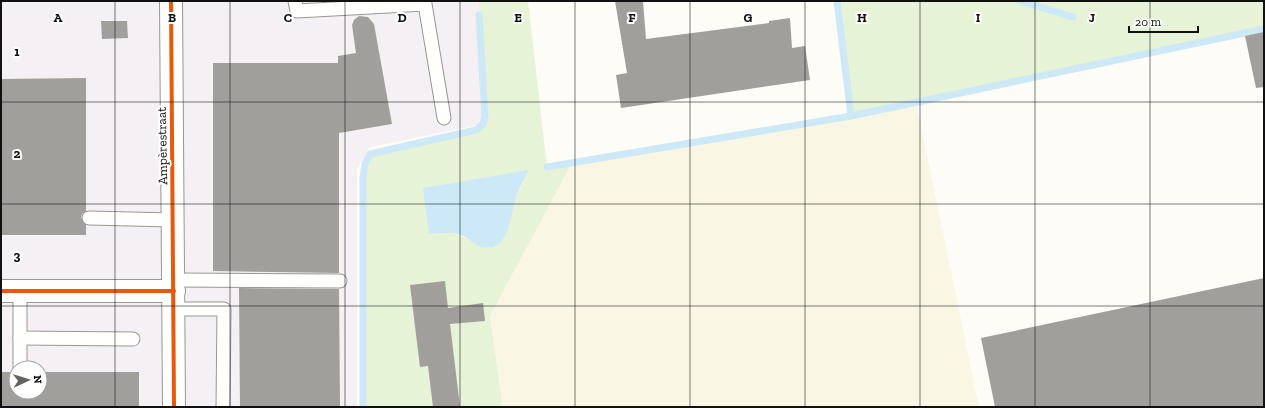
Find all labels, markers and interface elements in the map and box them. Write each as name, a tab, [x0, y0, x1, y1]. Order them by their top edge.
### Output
scale bar	[1129, 8, 1198, 34]
text: A	[54, 10, 63, 25]
text: B	[168, 10, 176, 25]
text: C	[284, 10, 292, 25]
text: D	[397, 10, 407, 25]
text: E	[514, 10, 522, 25]
text: F	[628, 10, 636, 25]
text: G	[744, 10, 753, 25]
text: H	[857, 10, 867, 25]
text: I	[976, 10, 981, 25]
text: J	[1089, 10, 1095, 25]
text: 20 m	[1135, 15, 1162, 29]
text: 1	[14, 44, 20, 59]
street label: Ampèrestraat	[154, 107, 170, 185]
text: 2	[14, 146, 21, 161]
text: 3	[14, 248, 21, 263]
north arrow	[8, 360, 48, 400]
text: N	[31, 375, 44, 385]

